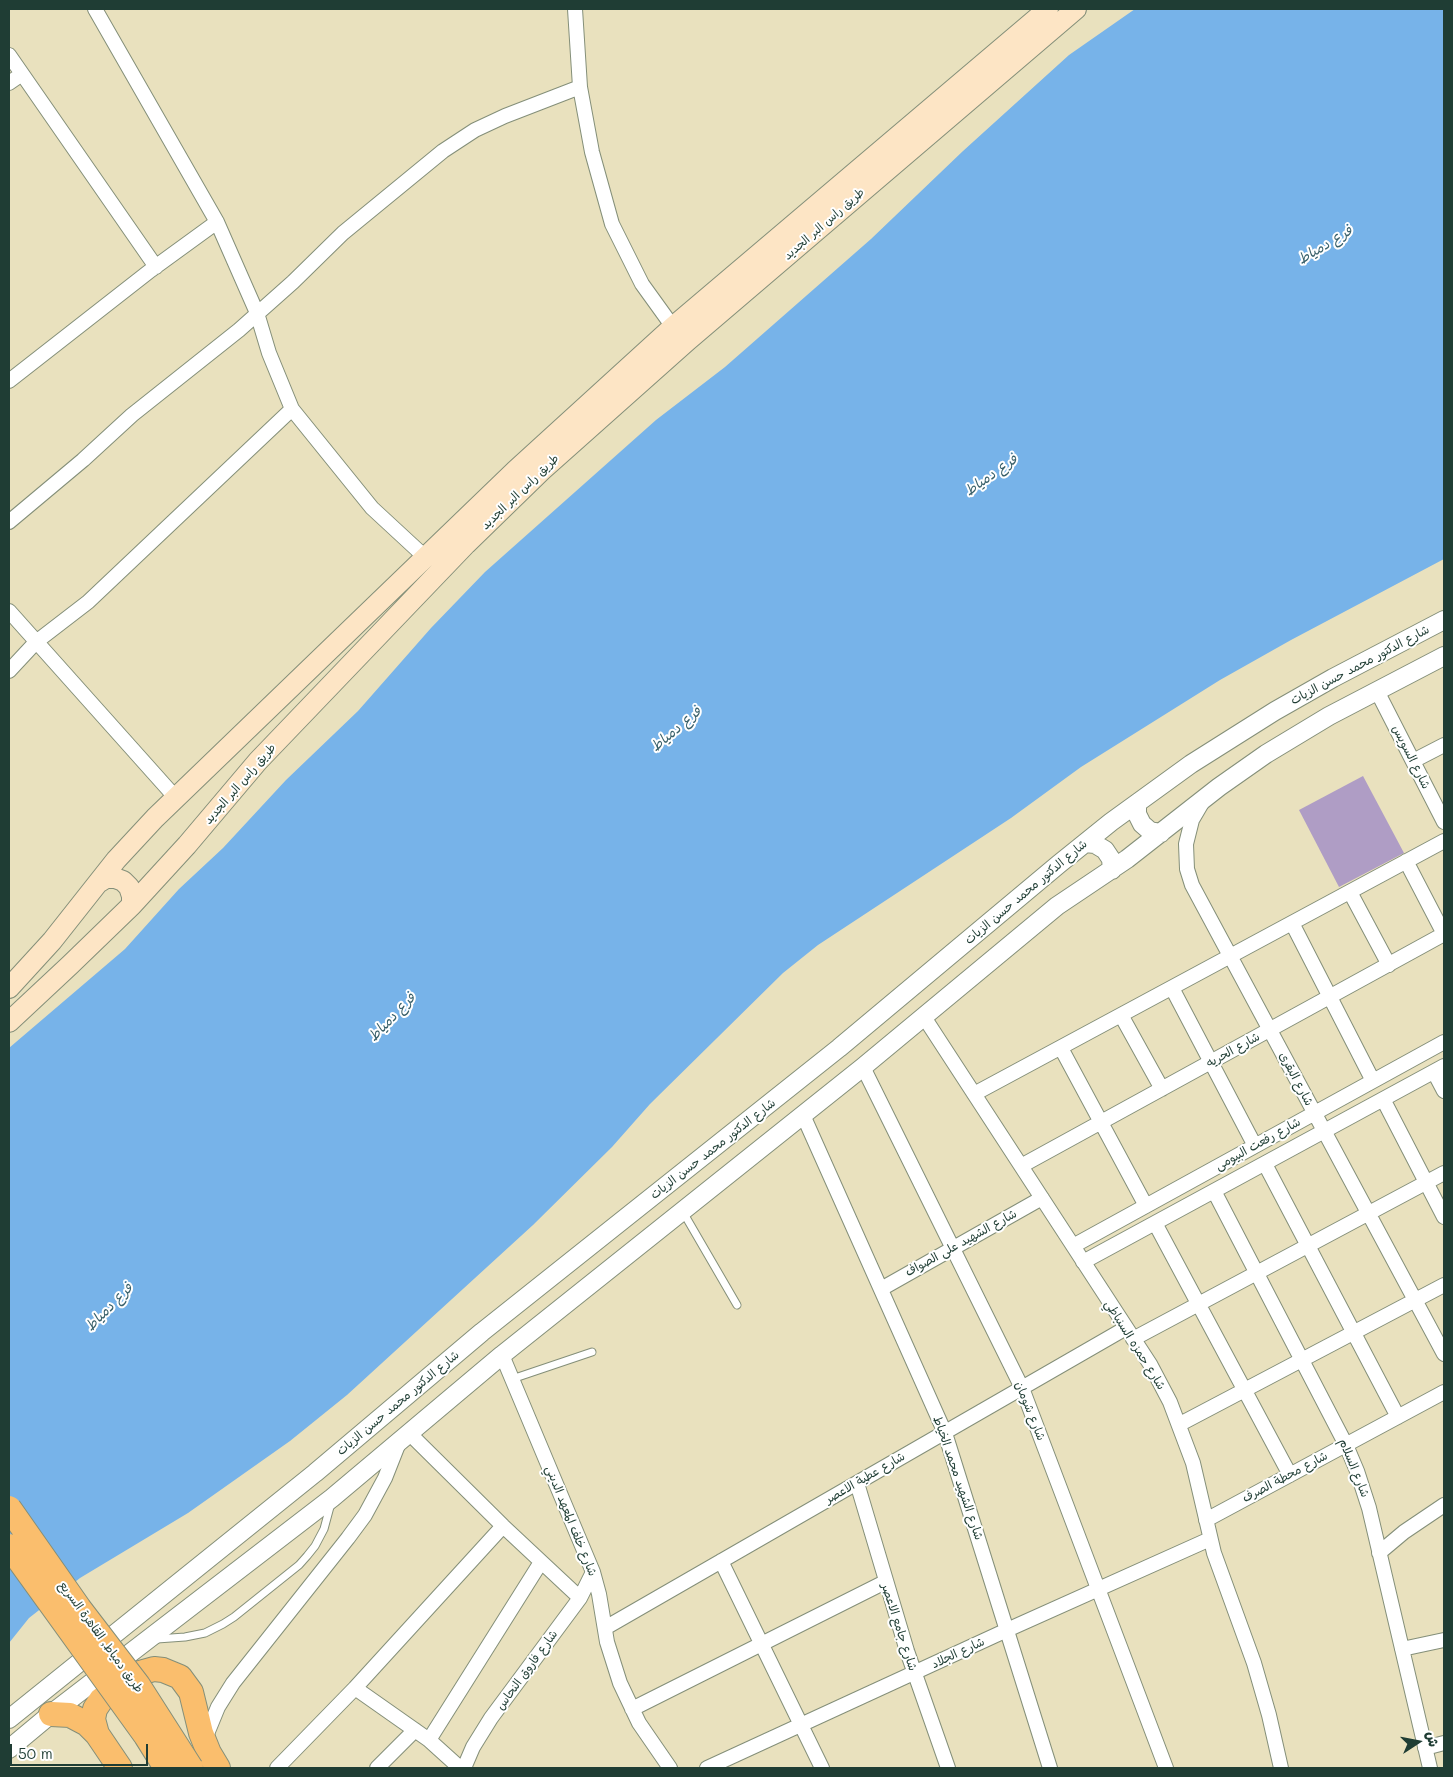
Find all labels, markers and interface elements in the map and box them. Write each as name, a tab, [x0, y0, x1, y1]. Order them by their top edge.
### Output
street label: طريق راس البر الجديد	[781, 185, 867, 263]
water label: فرع دمياط	[1295, 222, 1355, 268]
street label: طريق راس البر الجديد	[478, 451, 562, 533]
water label: فرع دمياط	[961, 451, 1021, 499]
street label: شارع الدكتور محمد حسن الزيات	[1288, 622, 1432, 708]
water label: فرع دمياط	[647, 703, 705, 755]
street label: شارع السويس	[1389, 723, 1433, 791]
street label: طريق راس البر الجديد	[201, 741, 279, 827]
street label: شارع الدكتور محمد حسن الزيات	[962, 837, 1090, 947]
water label: فرع دمياط	[365, 989, 419, 1045]
street label: شارع الحريه	[1204, 1029, 1262, 1071]
street label: شارع البقرى	[1276, 1050, 1316, 1108]
street label: شارع الدكتور محمد حسن الزيات	[647, 1096, 779, 1202]
street label: شارع رفعت البيومى	[1213, 1115, 1303, 1173]
street label: شارع الشهيد على الصواف	[903, 1206, 1019, 1280]
water label: فرع دمياط	[82, 1280, 136, 1334]
street label: شارع حمزه السنباطي	[1102, 1297, 1168, 1393]
street label: شارع الدكتور محمد حسن الزيات	[334, 1348, 462, 1458]
street label: شارع شومان	[1012, 1379, 1048, 1443]
street label: شارع الشهيد محمد الخياط	[930, 1414, 986, 1542]
street label: شارع السلام	[1336, 1437, 1372, 1499]
street label: شارع محطة الصرف	[1240, 1448, 1330, 1506]
street label: شارع عطية الاعصر	[822, 1449, 908, 1507]
street label: شارع خلف المعهد الديني	[542, 1464, 600, 1578]
street label: طريق دمياط, القاهرة السريع	[56, 1578, 146, 1696]
street label: شارع جامع الاعصر	[878, 1581, 920, 1673]
street label: شارع فاروق النحاس	[493, 1627, 561, 1713]
street label: شارع الجلاد	[929, 1634, 987, 1672]
north arrow	[1393, 1717, 1443, 1767]
text: ش	[1422, 1730, 1444, 1748]
scale bar	[12, 1734, 150, 1766]
text: 50 m	[18, 1743, 53, 1763]

